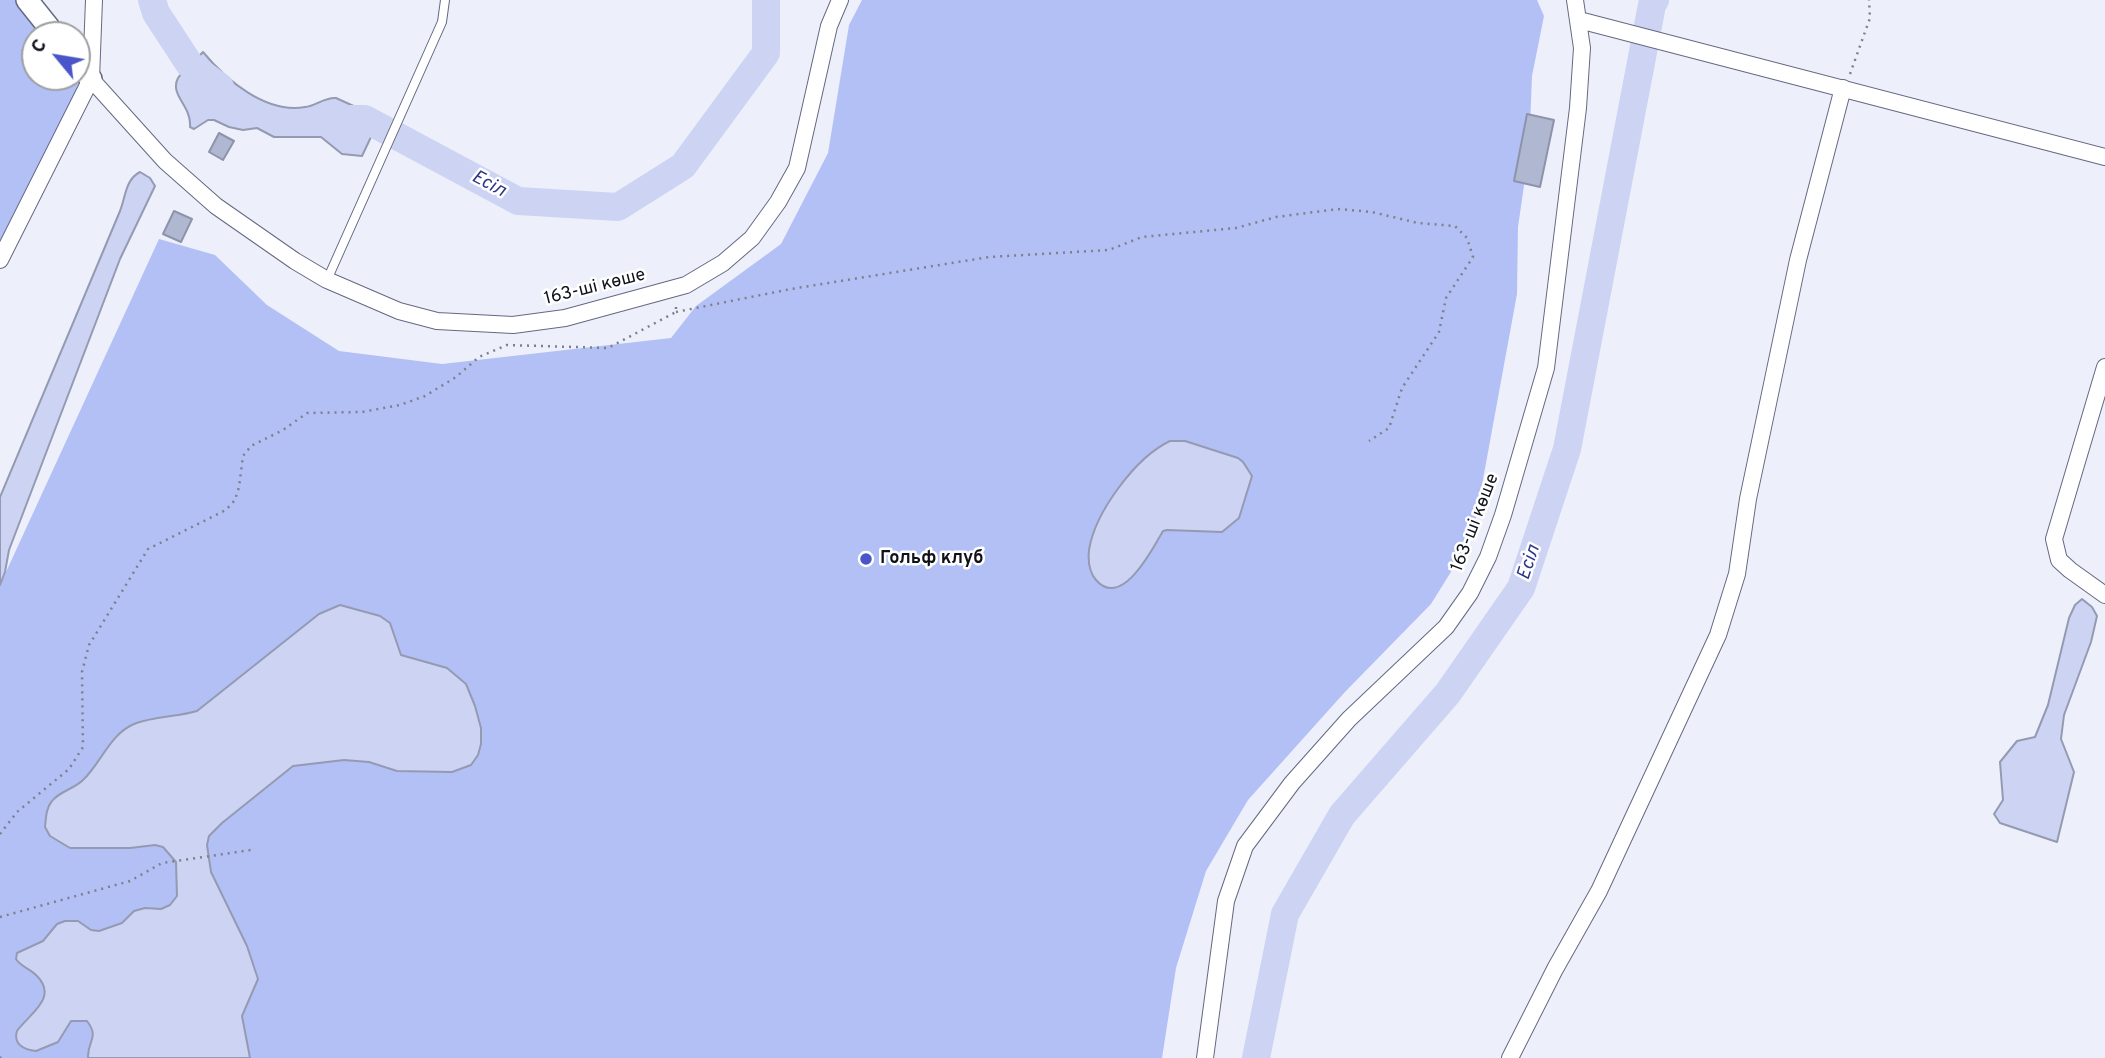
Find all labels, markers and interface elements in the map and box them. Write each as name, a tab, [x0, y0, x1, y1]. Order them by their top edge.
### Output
north arrow	[21, 21, 91, 91]
text: С	[26, 35, 53, 58]
water label: Есіл	[467, 167, 509, 203]
street label: 163-ші көше	[542, 265, 648, 311]
street label: 163-ші көше	[1447, 471, 1505, 575]
water label: Есіл	[1514, 543, 1546, 583]
place label: Гольф клуб	[880, 548, 984, 570]
marker: Гольф клуб	[858, 551, 874, 567]

